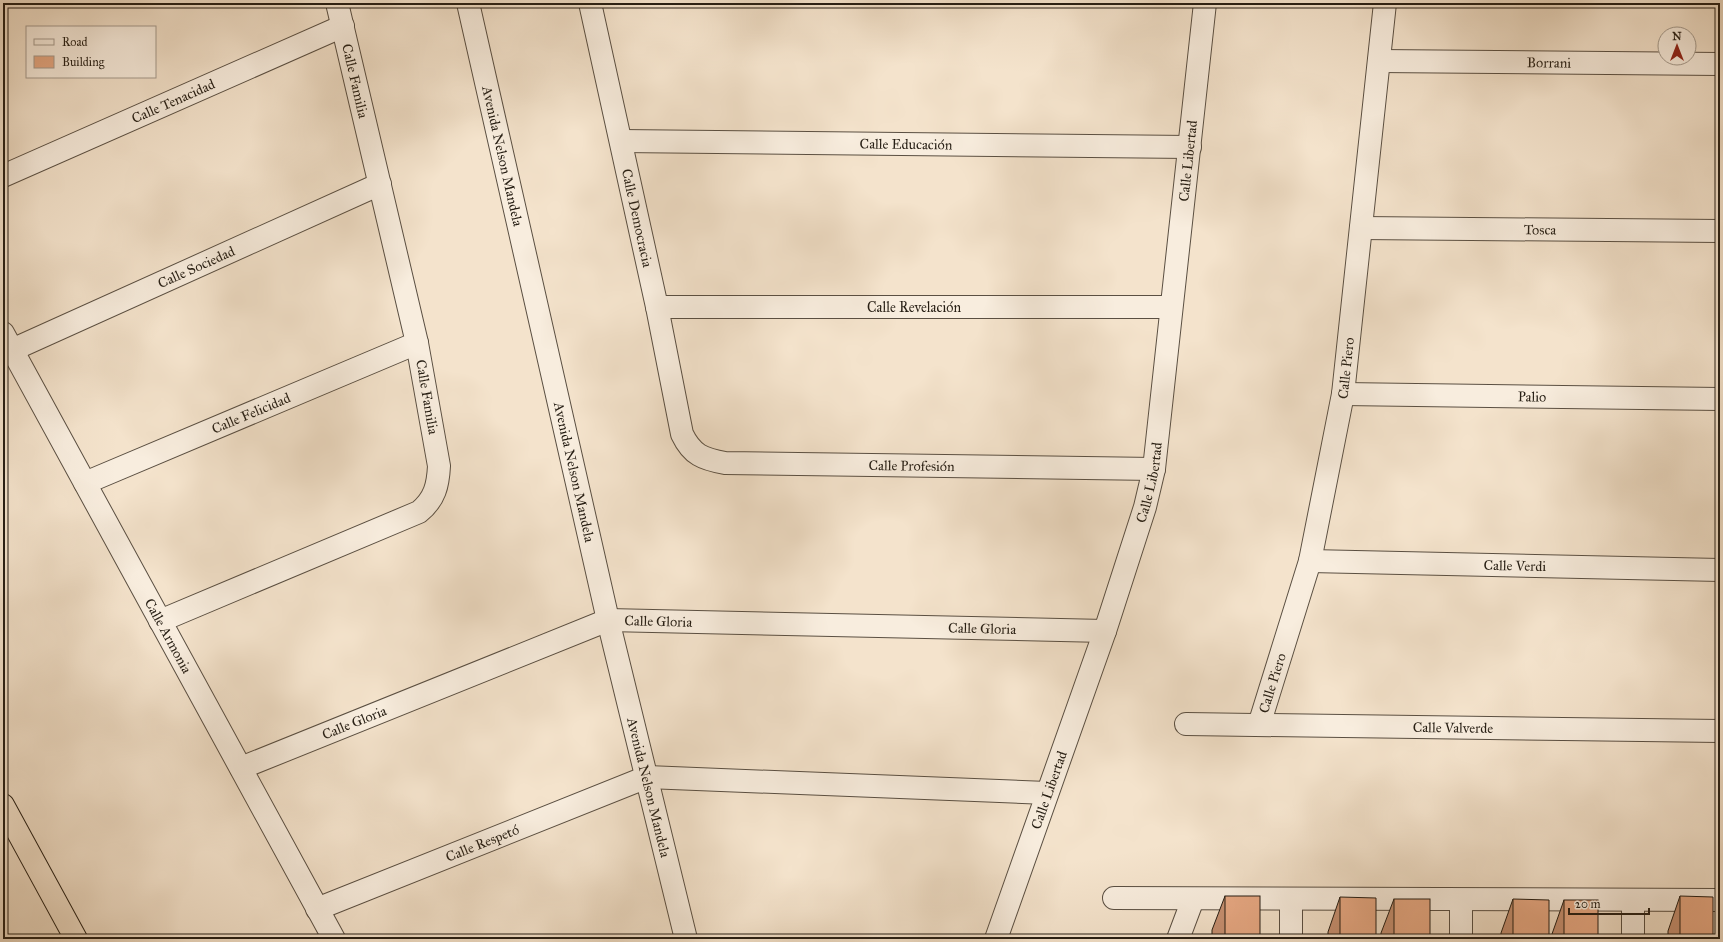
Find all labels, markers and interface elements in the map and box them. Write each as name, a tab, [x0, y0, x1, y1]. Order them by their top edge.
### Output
legend	[26, 26, 156, 78]
north arrow	[1657, 26, 1697, 66]
text: N	[1672, 30, 1682, 43]
text: Road	[62, 35, 88, 49]
street label: Calle Familia	[338, 42, 372, 120]
street label: Borrani	[1527, 54, 1571, 71]
text: Building	[62, 55, 105, 70]
street label: Calle Tenacidad	[129, 75, 217, 127]
street label: Avenida Nelson Mandela	[478, 83, 527, 228]
street label: Calle Libertad	[1175, 119, 1201, 202]
street label: Calle Educación	[860, 135, 953, 153]
street label: Calle Democracia	[618, 167, 656, 269]
street label: Tosca	[1524, 221, 1556, 238]
street label: Calle Sociedad	[155, 242, 237, 292]
street label: Calle Revelación	[867, 299, 961, 316]
street label: Calle Piero	[1334, 336, 1358, 400]
street label: Calle Familia	[412, 358, 442, 436]
street label: Palio	[1518, 388, 1546, 405]
street label: Calle Felicidad	[209, 389, 293, 437]
street label: Avenida Nelson Mandela	[550, 399, 599, 544]
street label: Calle Libertad	[1132, 441, 1165, 525]
street label: Calle Profesión	[868, 457, 955, 475]
street label: Calle Verdi	[1483, 556, 1547, 575]
street label: Calle Armonia	[141, 595, 196, 676]
street label: Calle Gloria	[624, 612, 693, 630]
street label: Calle Gloria	[948, 619, 1016, 638]
street label: Calle Piero	[1255, 651, 1289, 715]
street label: Calle Gloria	[319, 702, 389, 743]
street label: Avenida Nelson Mandela	[623, 715, 674, 859]
street label: Calle Valverde	[1413, 718, 1494, 737]
street label: Calle Libertad	[1027, 749, 1070, 831]
street label: Calle Respetó	[443, 821, 521, 865]
scale bar	[1569, 890, 1649, 916]
text: 20 m	[1575, 897, 1601, 911]

